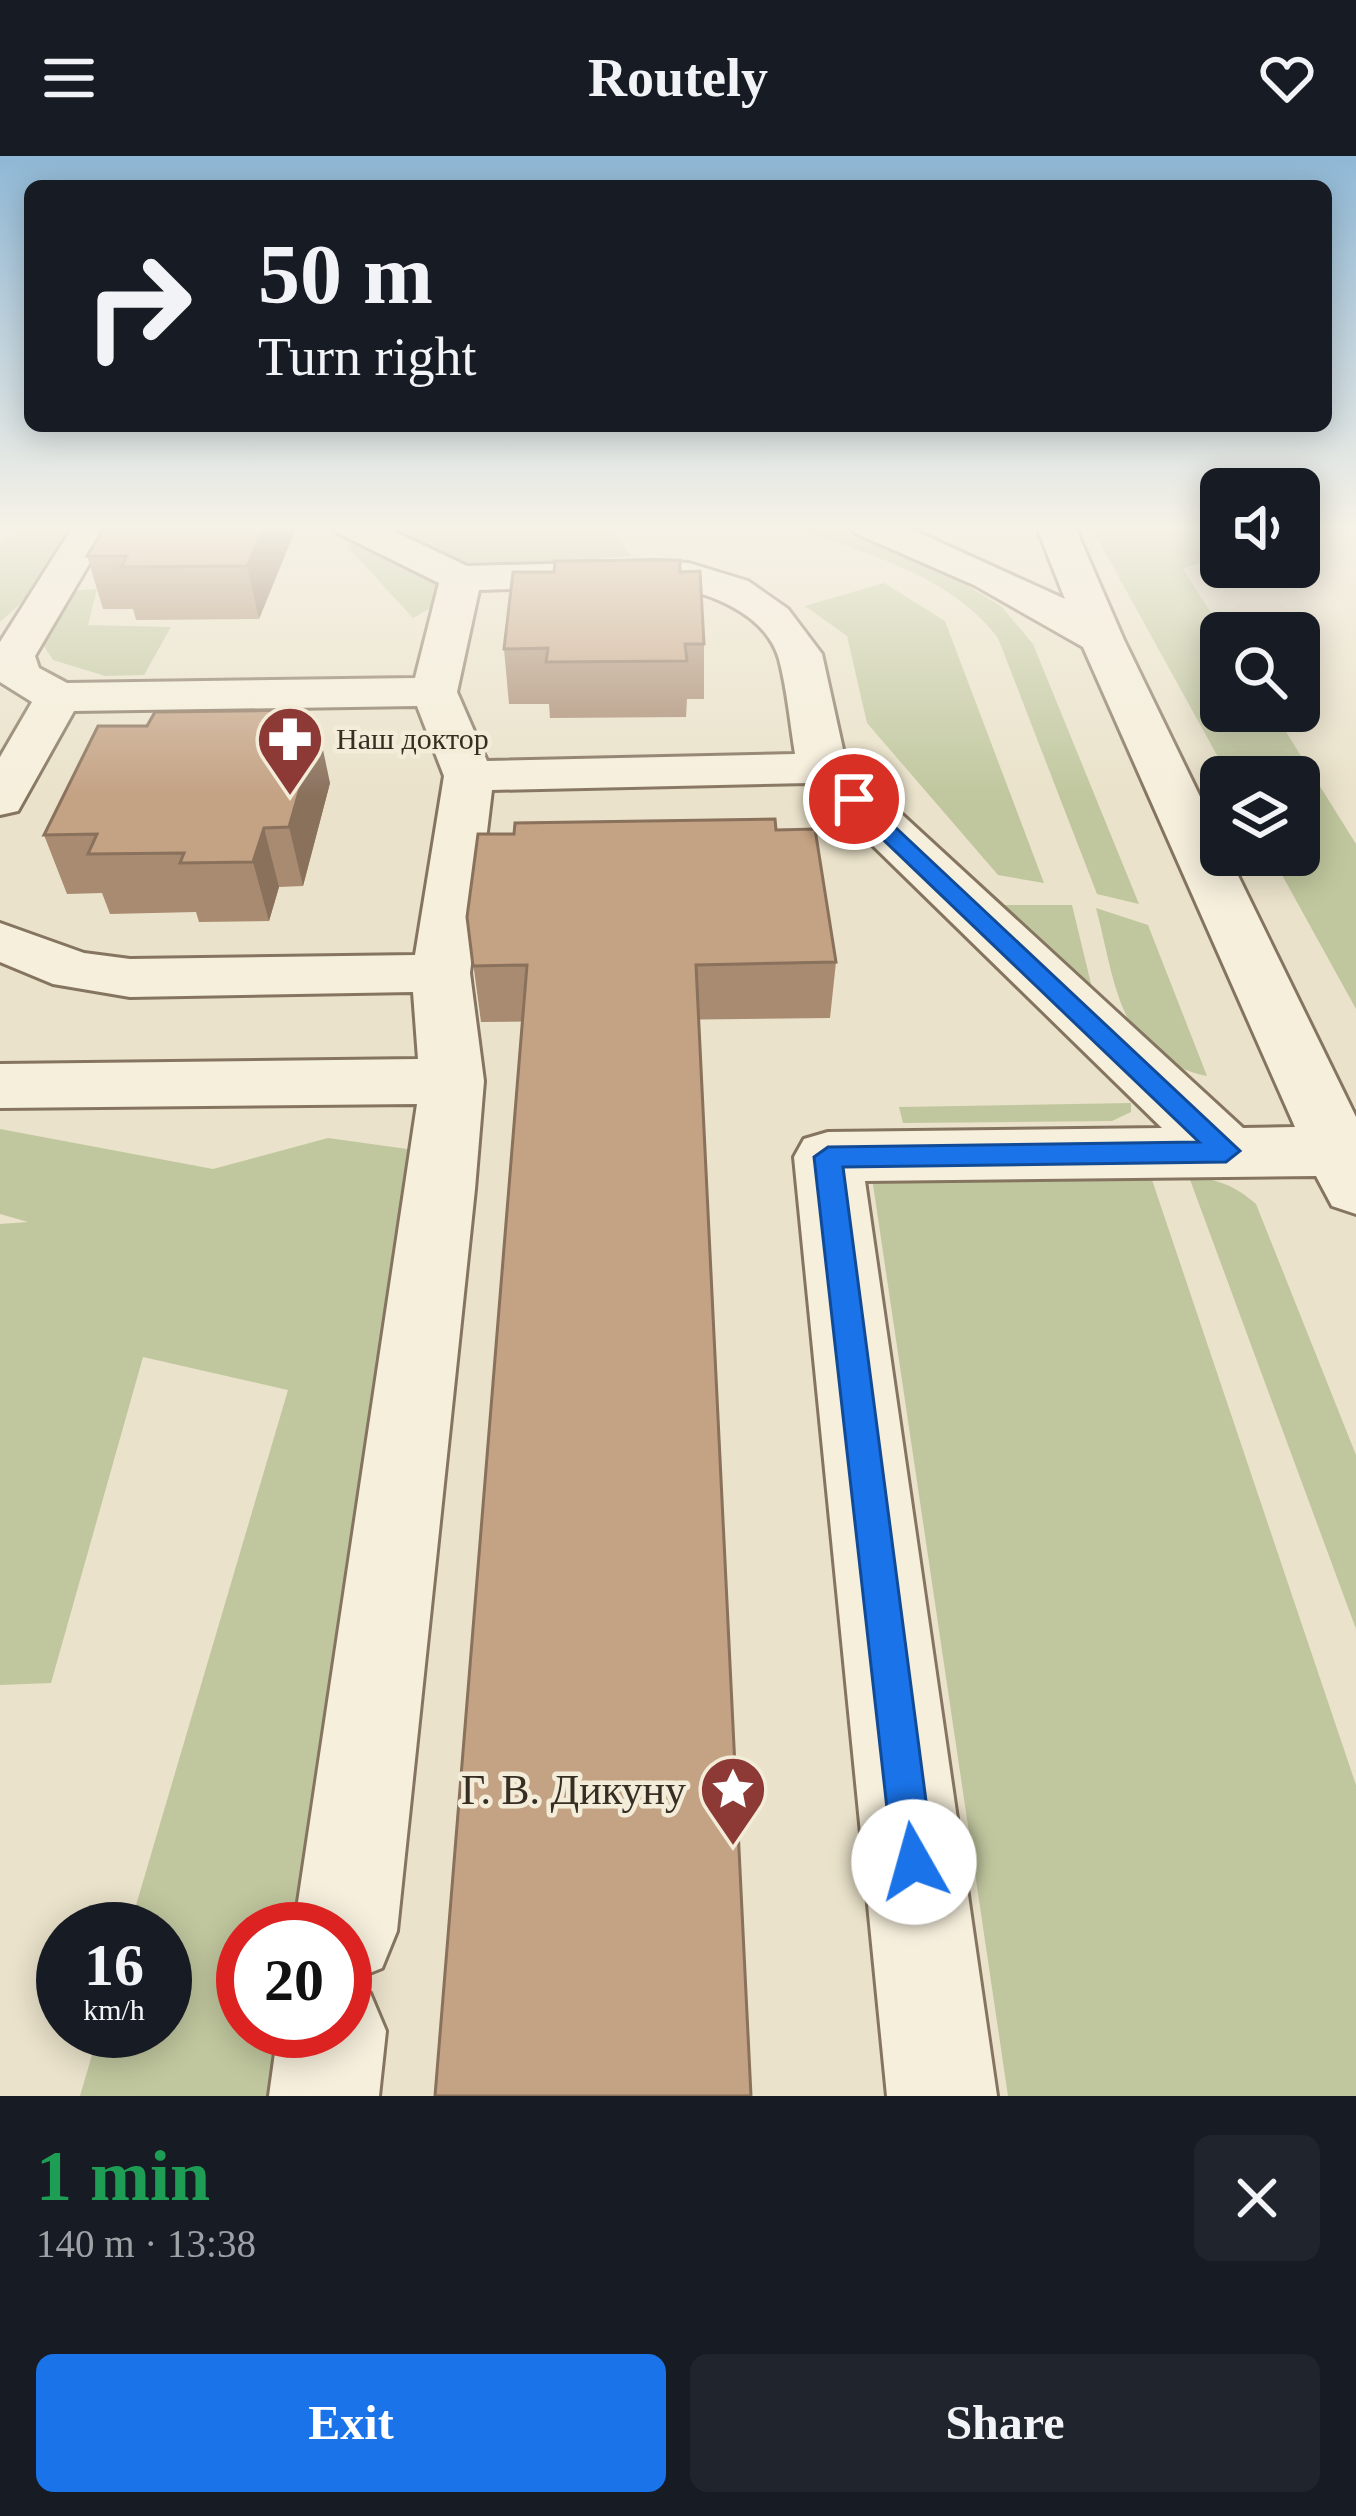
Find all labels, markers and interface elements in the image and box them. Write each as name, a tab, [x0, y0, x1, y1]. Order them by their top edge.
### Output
icon: menu	[36, 45, 102, 111]
icon: heart	[1254, 45, 1320, 111]
text: Routely	[588, 48, 768, 108]
icon: right	[60, 228, 216, 384]
text: 50 m	[258, 228, 433, 321]
text: Turn right	[258, 327, 477, 387]
map controls	[1200, 468, 1320, 876]
button: sound	[1200, 468, 1320, 588]
button: search	[1200, 612, 1320, 732]
pharmacy icon: Наш доктор	[255, 704, 325, 798]
place label: Наш доктор	[336, 722, 489, 755]
pin	[803, 748, 905, 850]
button: layers	[1200, 756, 1320, 876]
icon: arrive	[821, 766, 887, 832]
place icon: Г. В. Дикуну	[698, 1754, 768, 1848]
place label: Г. В. Дикуну	[461, 1767, 686, 1813]
position arrow	[851, 1799, 977, 1925]
speed limit sign: 20	[216, 1902, 372, 2058]
text: 16	[84, 1932, 144, 1998]
text: km/h	[83, 1993, 145, 2026]
button: close	[1194, 2135, 1320, 2261]
text: 1 min	[36, 2136, 210, 2216]
text: 140 m · 13:38	[36, 2222, 256, 2265]
button: Exit	[36, 2354, 666, 2492]
button: Share	[690, 2354, 1320, 2492]

